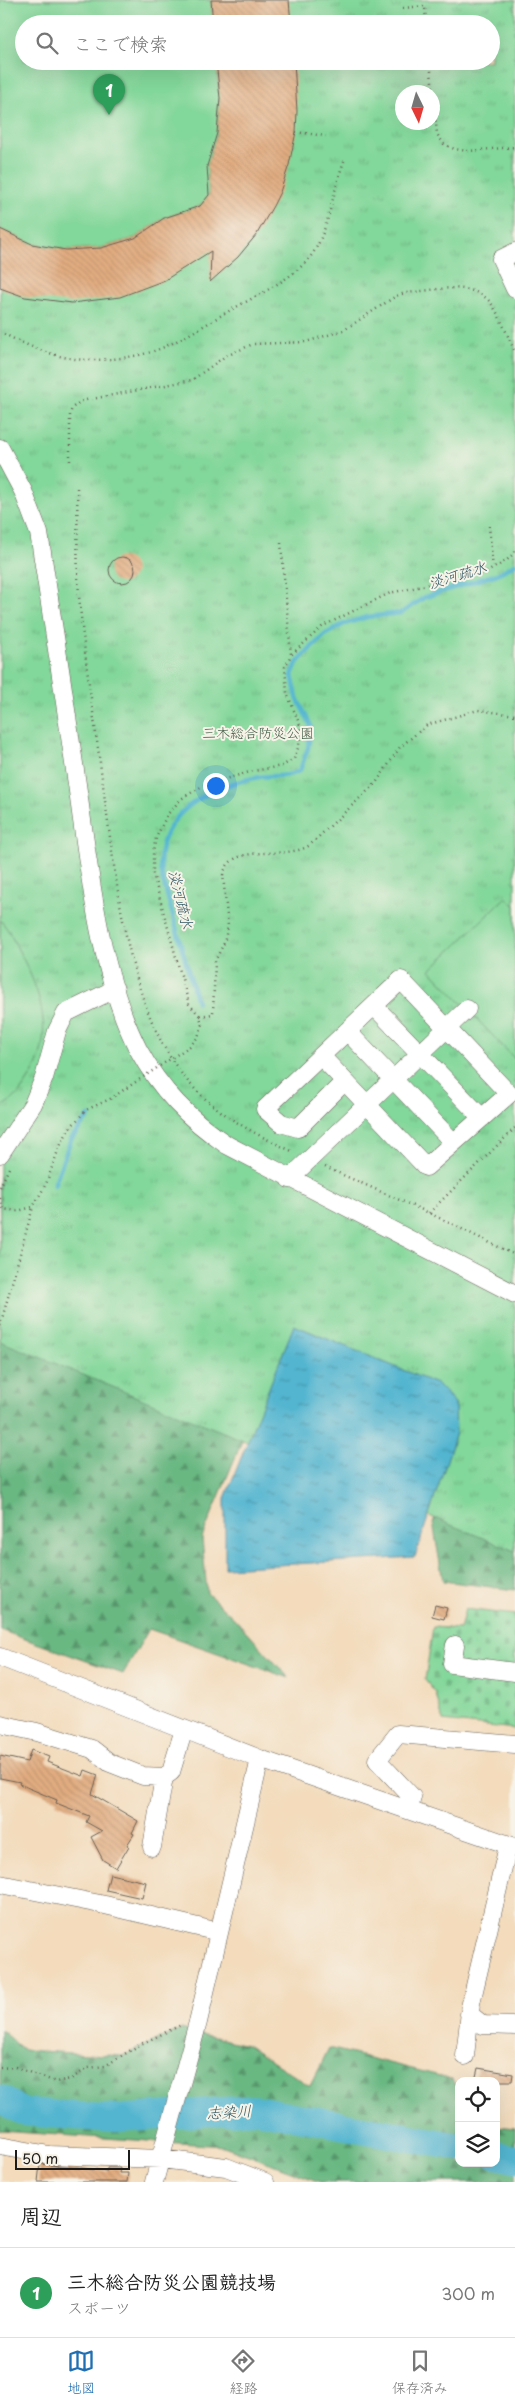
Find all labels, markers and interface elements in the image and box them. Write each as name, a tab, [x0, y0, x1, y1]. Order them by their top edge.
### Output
search box	[15, 15, 500, 70]
icon: search	[33, 29, 61, 57]
text: ここで検索	[73, 29, 168, 57]
pin: 1	[93, 74, 125, 115]
north arrow	[395, 85, 440, 130]
water label: 淡河疏水	[425, 554, 489, 594]
park label: 三木総合防災公園	[202, 722, 314, 743]
your location	[203, 773, 229, 799]
water label: 淡河疏水	[164, 867, 200, 931]
map controls	[455, 2077, 500, 2167]
button: locate	[455, 2077, 500, 2122]
water label: 志染川	[206, 2098, 252, 2124]
button: layers	[455, 2122, 500, 2167]
scale bar	[15, 2147, 130, 2170]
text: 50 m	[22, 2148, 58, 2169]
text: 周辺	[20, 2199, 62, 2231]
text: 三木総合防災公園競技場	[67, 2267, 276, 2295]
text: 1	[32, 2281, 40, 2305]
text: 300 m	[441, 2281, 495, 2305]
text: スポーツ	[67, 2295, 131, 2319]
tab: 地図	[67, 2347, 95, 2398]
tab: 経路	[229, 2347, 257, 2398]
tab: 保存済み	[392, 2347, 448, 2398]

